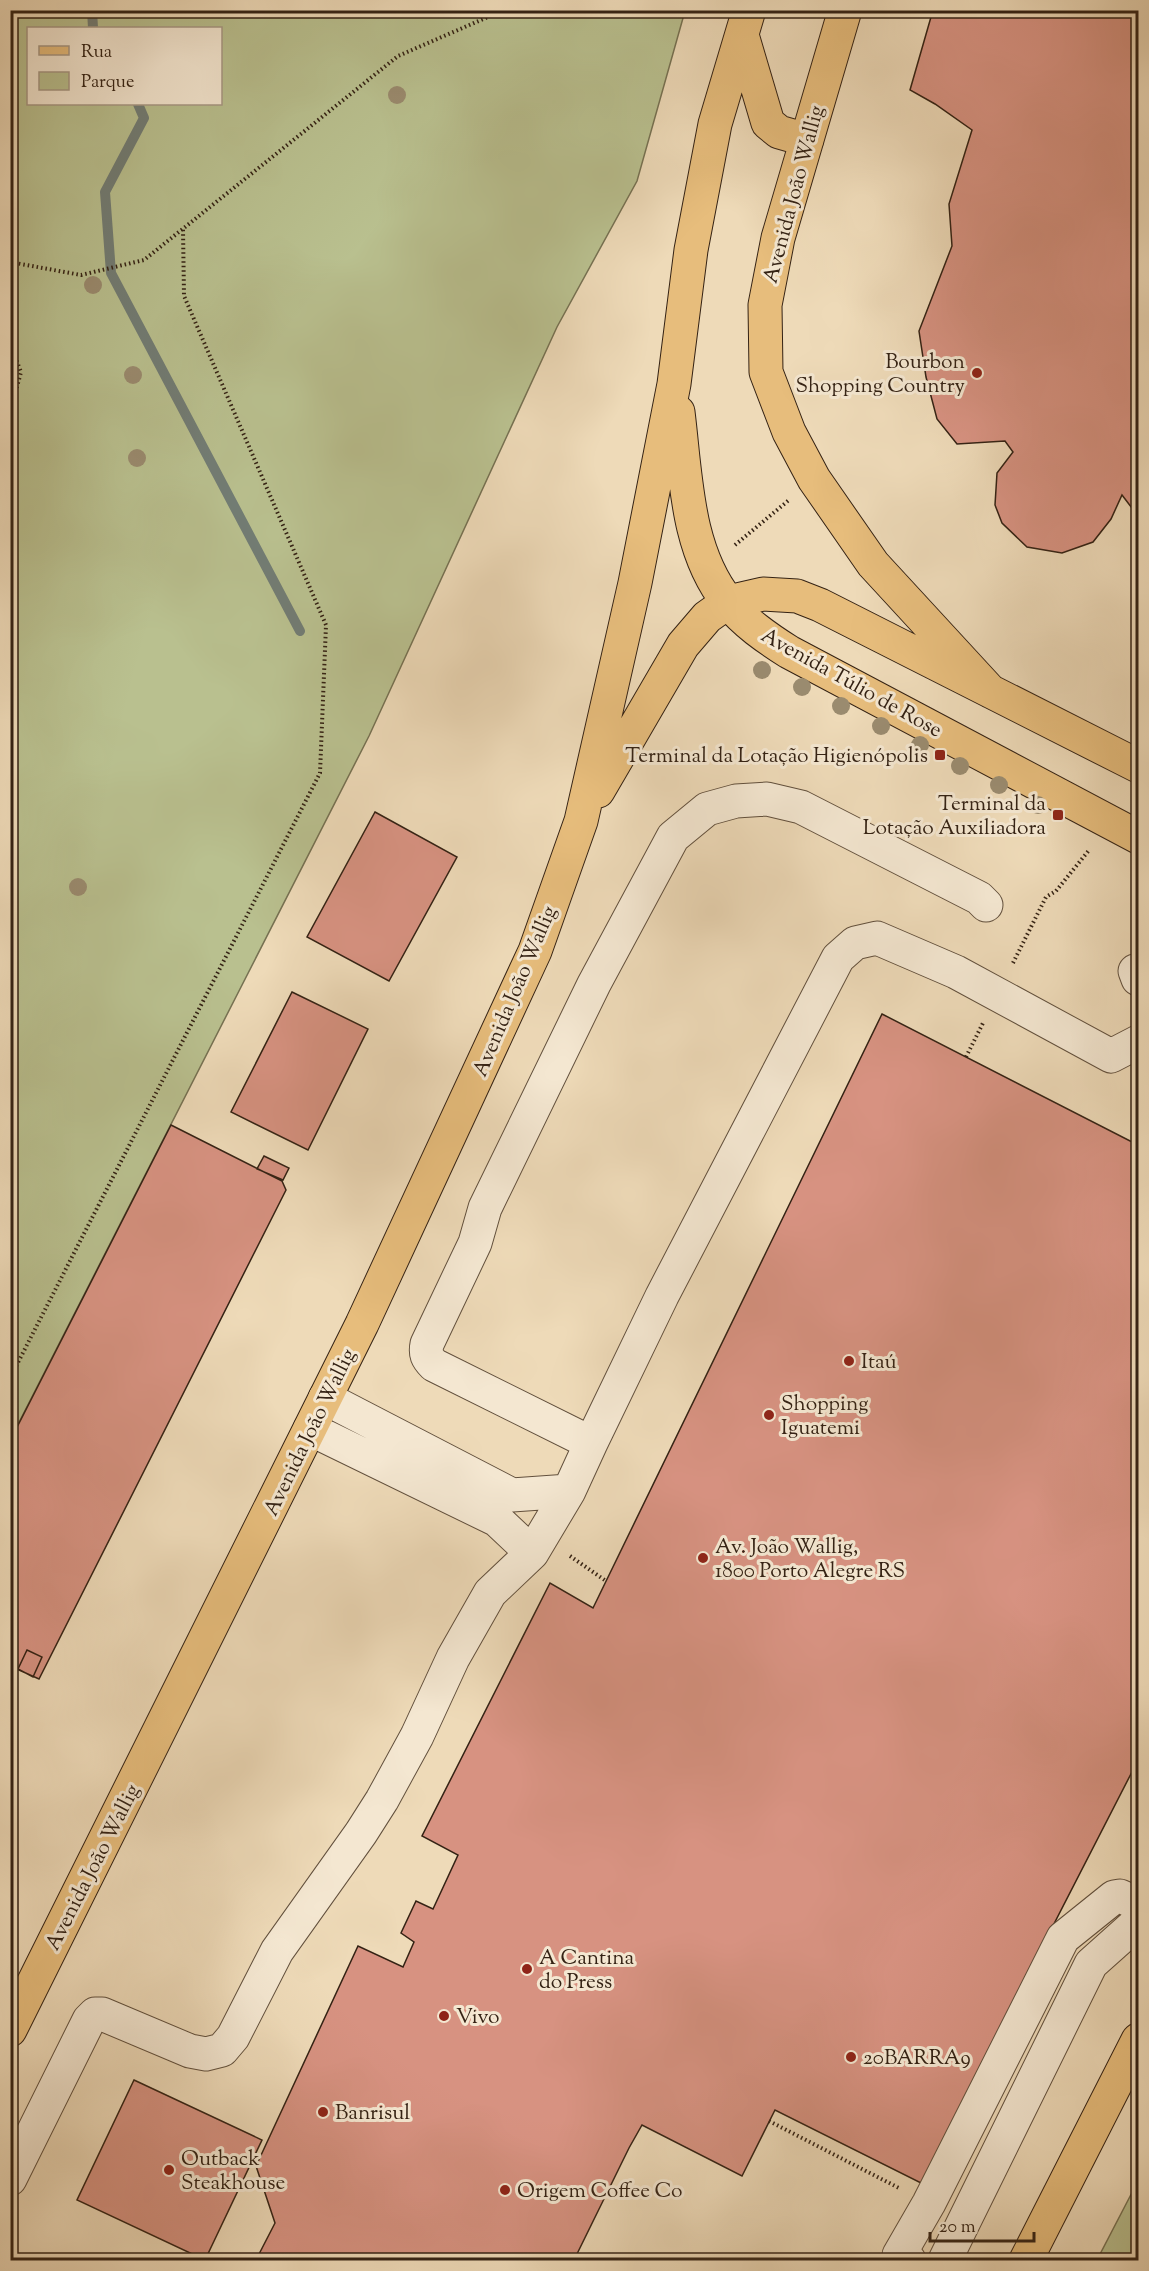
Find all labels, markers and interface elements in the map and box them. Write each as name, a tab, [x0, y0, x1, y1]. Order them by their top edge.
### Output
legend	[27, 27, 222, 105]
text: Rua	[81, 40, 112, 66]
text: Parque	[81, 70, 134, 96]
street label: Avenida João Wallig	[757, 102, 833, 287]
place label: Bourbon Shopping Country	[795, 348, 966, 402]
marker: Bourbon Shopping Country	[970, 366, 984, 380]
street label: Avenida Túlio de Rose	[755, 621, 947, 746]
place label: Terminal da Lotação Higienópolis	[625, 742, 928, 772]
marker: Terminal da Lotação Higienópolis	[933, 748, 947, 762]
place label: Terminal da Lotação Auxiliadora	[863, 790, 1046, 844]
marker: Terminal da Lotação Auxiliadora	[1051, 808, 1065, 822]
street label: Avenida João Wallig	[466, 902, 565, 1082]
street label: Avenida João Wallig	[257, 1344, 364, 1522]
place label: Itaú	[861, 1348, 897, 1378]
marker: Itaú	[842, 1354, 856, 1368]
place label: Shopping Iguatemi	[781, 1390, 868, 1444]
marker: Shopping Iguatemi	[762, 1408, 776, 1422]
place label: Av. João Wallig, 1800 Porto Alegre RS	[715, 1533, 905, 1587]
marker: Av. João Wallig, 1800 Porto Alegre RS	[696, 1551, 710, 1565]
street label: Avenida João Wallig	[39, 1780, 149, 1956]
place label: A Cantina do Press	[539, 1944, 635, 1998]
marker: A Cantina do Press	[520, 1962, 534, 1976]
place label: Vivo	[456, 2003, 499, 2033]
marker: Vivo	[437, 2009, 451, 2023]
place label: 20BARRA9	[863, 2044, 971, 2074]
marker: 20BARRA9	[844, 2050, 858, 2064]
place label: Banrisul	[335, 2099, 410, 2129]
marker: Banrisul	[316, 2105, 330, 2119]
place label: Outback Steakhouse	[181, 2145, 285, 2199]
marker: Outback Steakhouse	[162, 2163, 176, 2177]
place label: Origem Coffee Co	[517, 2177, 682, 2207]
marker: Origem Coffee Co	[498, 2183, 512, 2197]
scale bar	[930, 2205, 1034, 2243]
text: 20 m	[939, 2215, 976, 2241]

